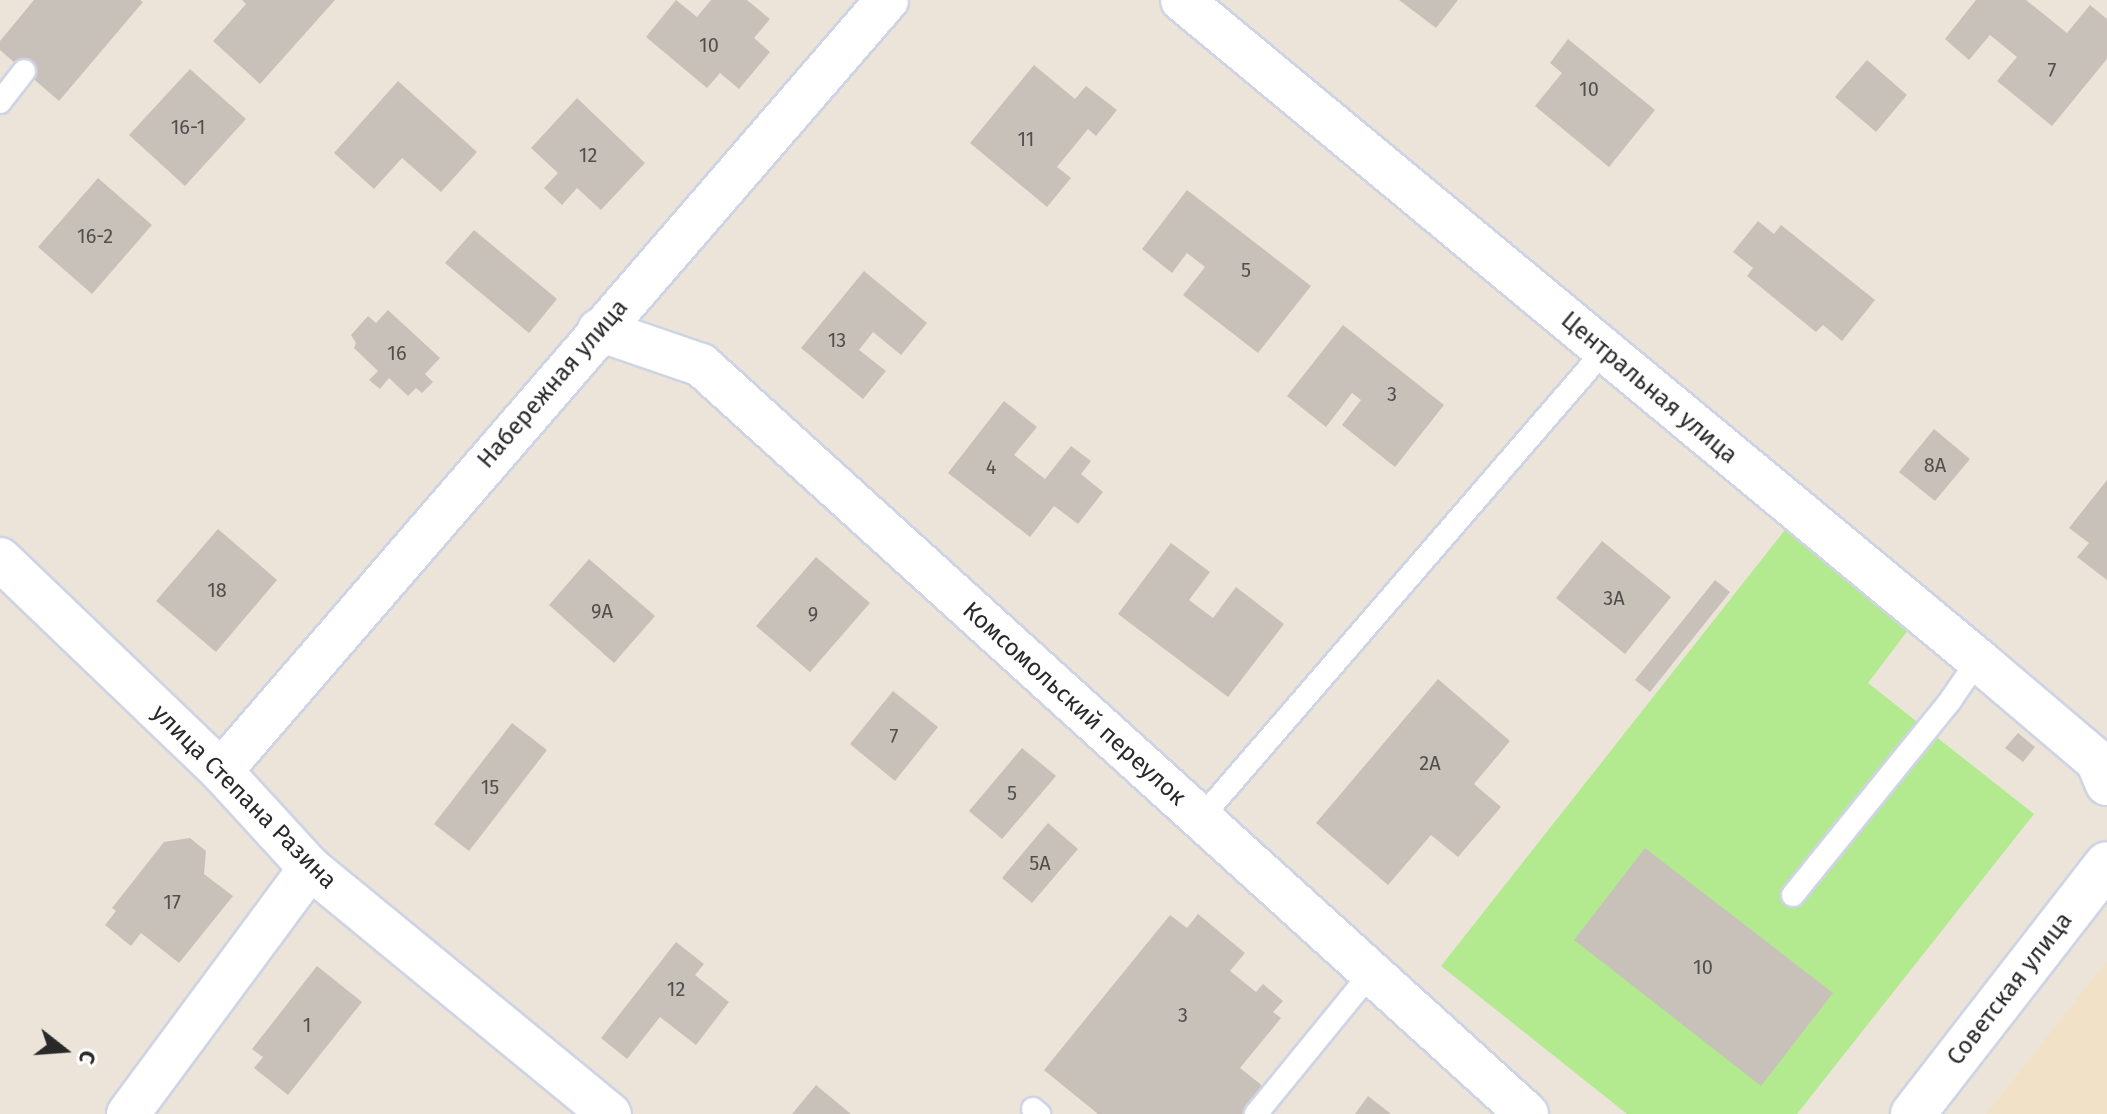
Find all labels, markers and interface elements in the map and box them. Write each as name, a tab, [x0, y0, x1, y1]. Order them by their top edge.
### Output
house number: 10	[699, 33, 719, 57]
house number: 7	[2048, 58, 2056, 82]
house number: 10	[1579, 77, 1599, 101]
house number: 16-1	[171, 115, 205, 139]
house number: 11	[1017, 127, 1035, 151]
house number: 12	[579, 143, 597, 167]
house number: 16-2	[77, 224, 113, 248]
house number: 5	[1241, 258, 1251, 282]
street label: Набережная улица	[472, 294, 634, 474]
street label: Центральная улица	[1555, 306, 1743, 470]
house number: 13	[828, 328, 846, 352]
house number: 16	[387, 341, 407, 365]
house number: 3	[1387, 382, 1397, 406]
house number: 8А	[1924, 453, 1946, 477]
house number: 4	[986, 455, 996, 479]
house number: 18	[207, 578, 227, 602]
house number: 3А	[1603, 586, 1625, 610]
street label: Комсомольский переулок	[956, 596, 1192, 812]
house number: 9А	[591, 599, 613, 623]
house number: 9	[808, 602, 818, 626]
street label: улица Степана Разина	[146, 699, 342, 895]
house number: 7	[890, 724, 898, 748]
house number: 2А	[1419, 751, 1441, 775]
house number: 15	[481, 775, 499, 799]
house number: 5	[1007, 781, 1017, 805]
house number: 5А	[1029, 851, 1051, 875]
house number: 17	[163, 890, 181, 914]
street label: Советская улица	[1941, 907, 2079, 1071]
house number: 10	[1693, 955, 1713, 979]
house number: 12	[667, 977, 685, 1001]
house number: 3	[1178, 1003, 1188, 1027]
north arrow	[24, 1010, 104, 1090]
house number: 1	[303, 1013, 311, 1037]
text: С	[73, 1047, 102, 1067]

